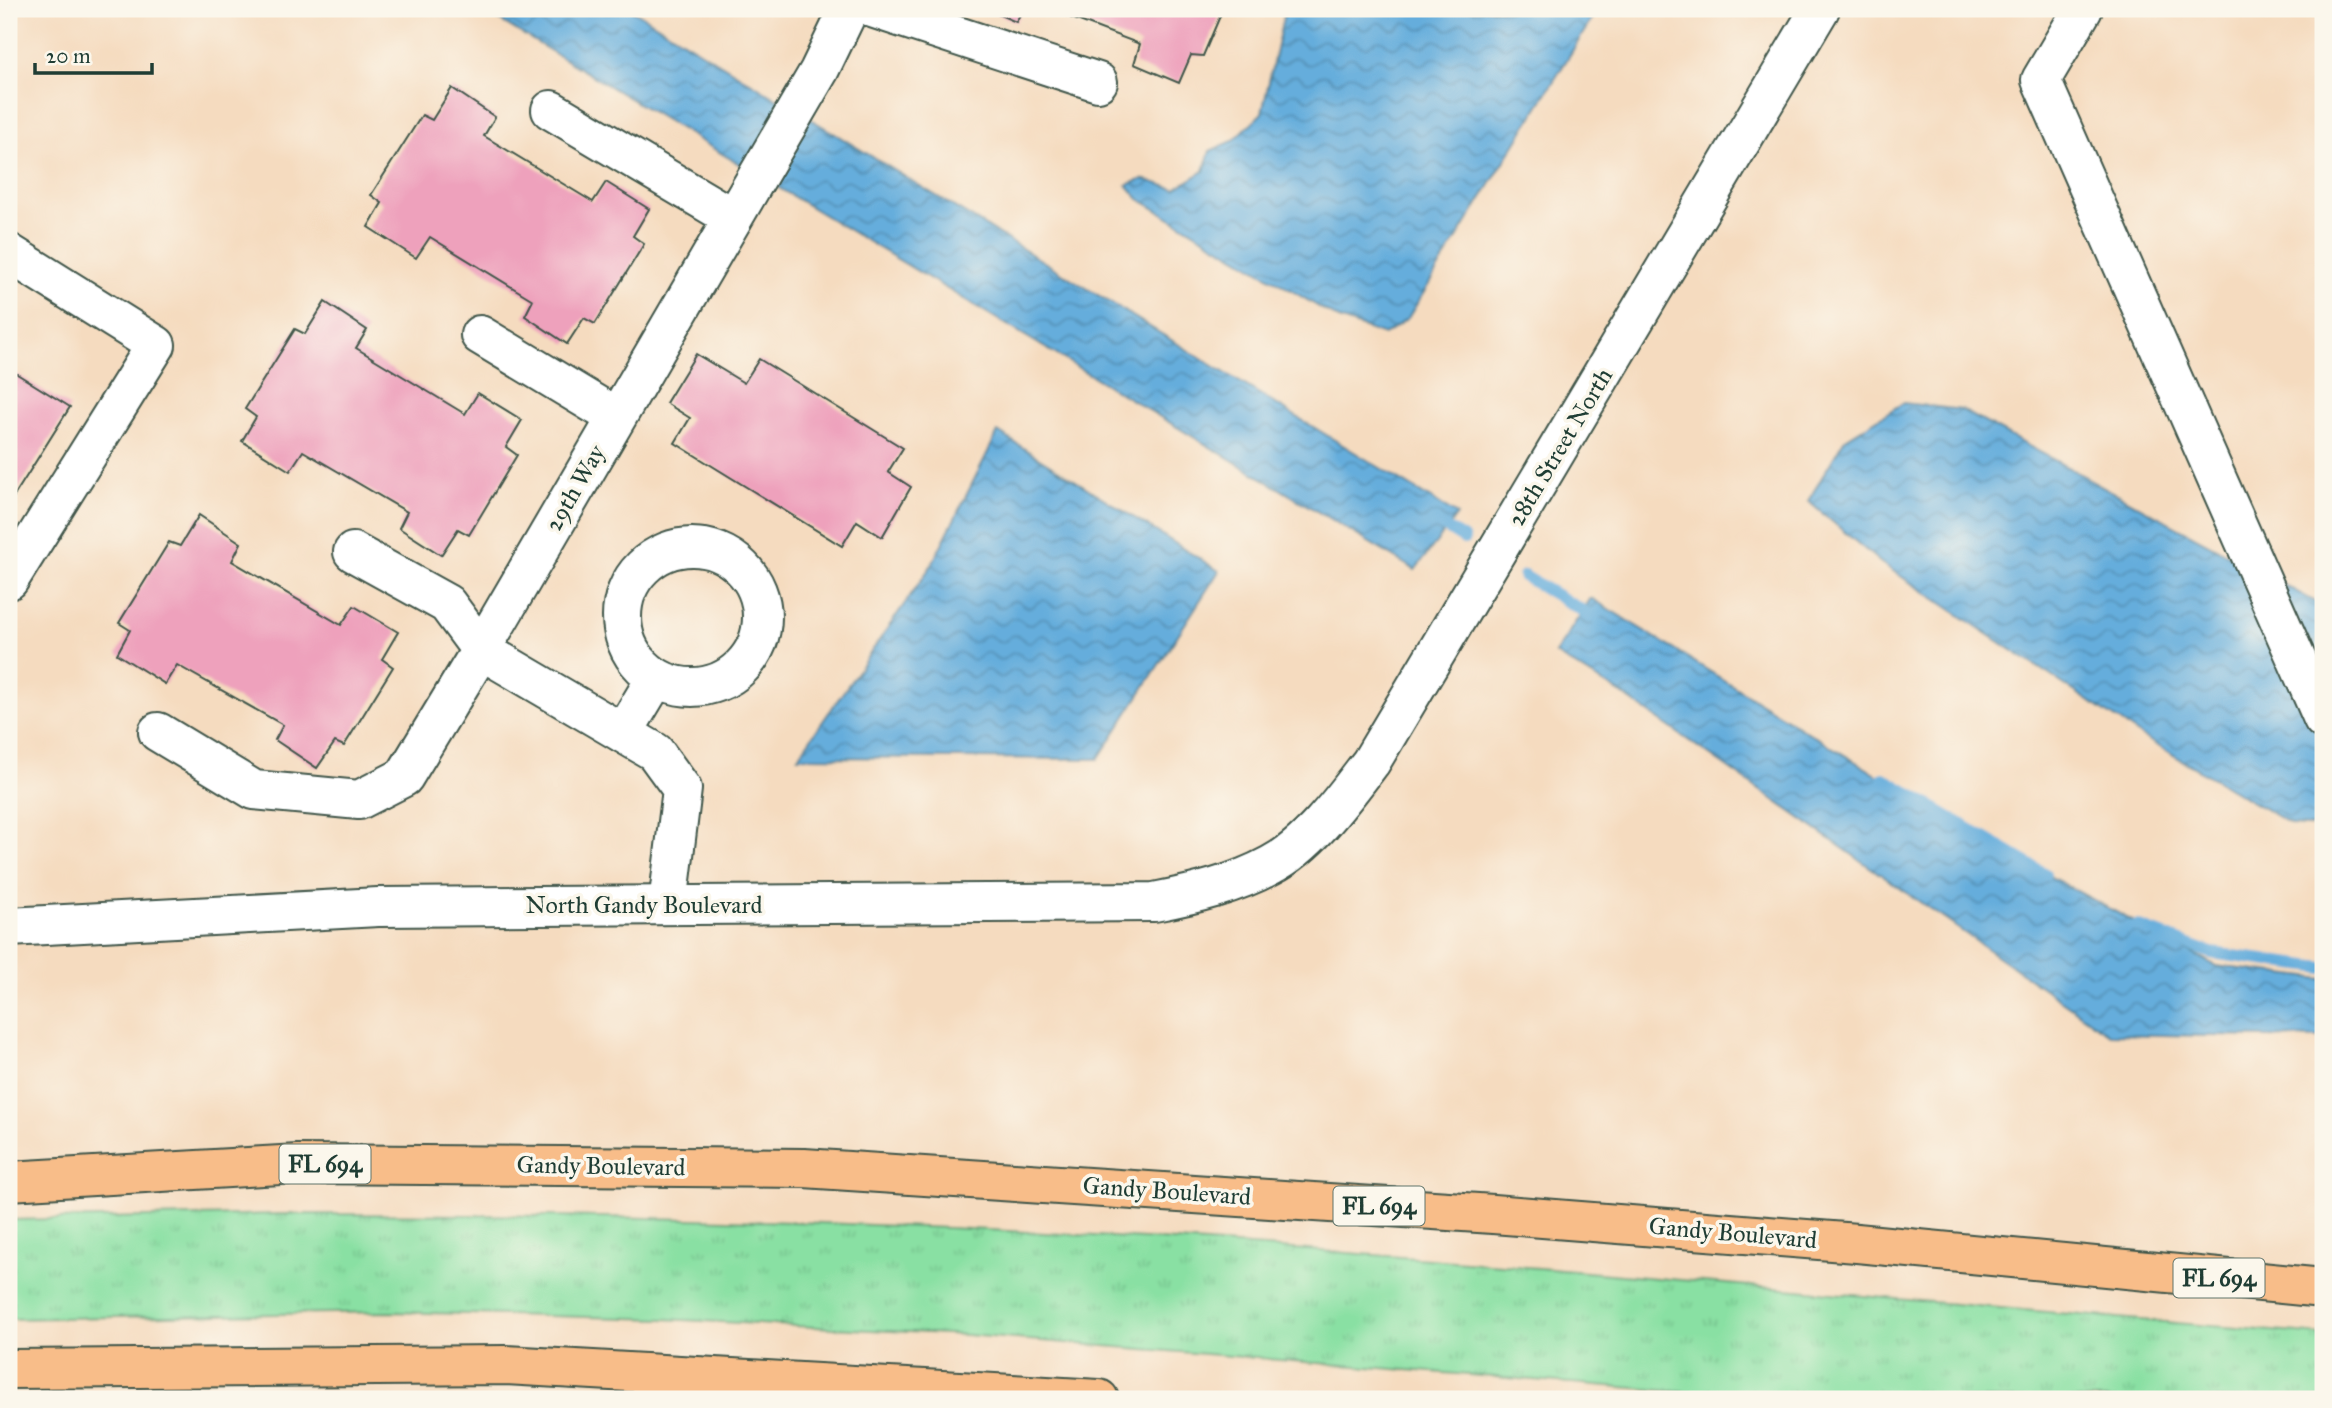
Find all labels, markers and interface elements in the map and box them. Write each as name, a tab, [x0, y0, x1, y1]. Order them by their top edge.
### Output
scale bar	[35, 32, 152, 76]
text: 20 m	[46, 43, 91, 69]
street label: 28th Street North	[1501, 362, 1619, 532]
street label: 29th Way	[538, 439, 612, 536]
street label: North Gandy Boulevard	[526, 890, 762, 920]
road number: FL 694	[280, 1144, 370, 1184]
street label: Gandy Boulevard	[516, 1150, 686, 1182]
street label: Gandy Boulevard	[1082, 1170, 1252, 1212]
road number: FL 694	[1334, 1186, 1424, 1226]
street label: Gandy Boulevard	[1648, 1211, 1818, 1255]
road number: FL 694	[2174, 1259, 2264, 1298]

